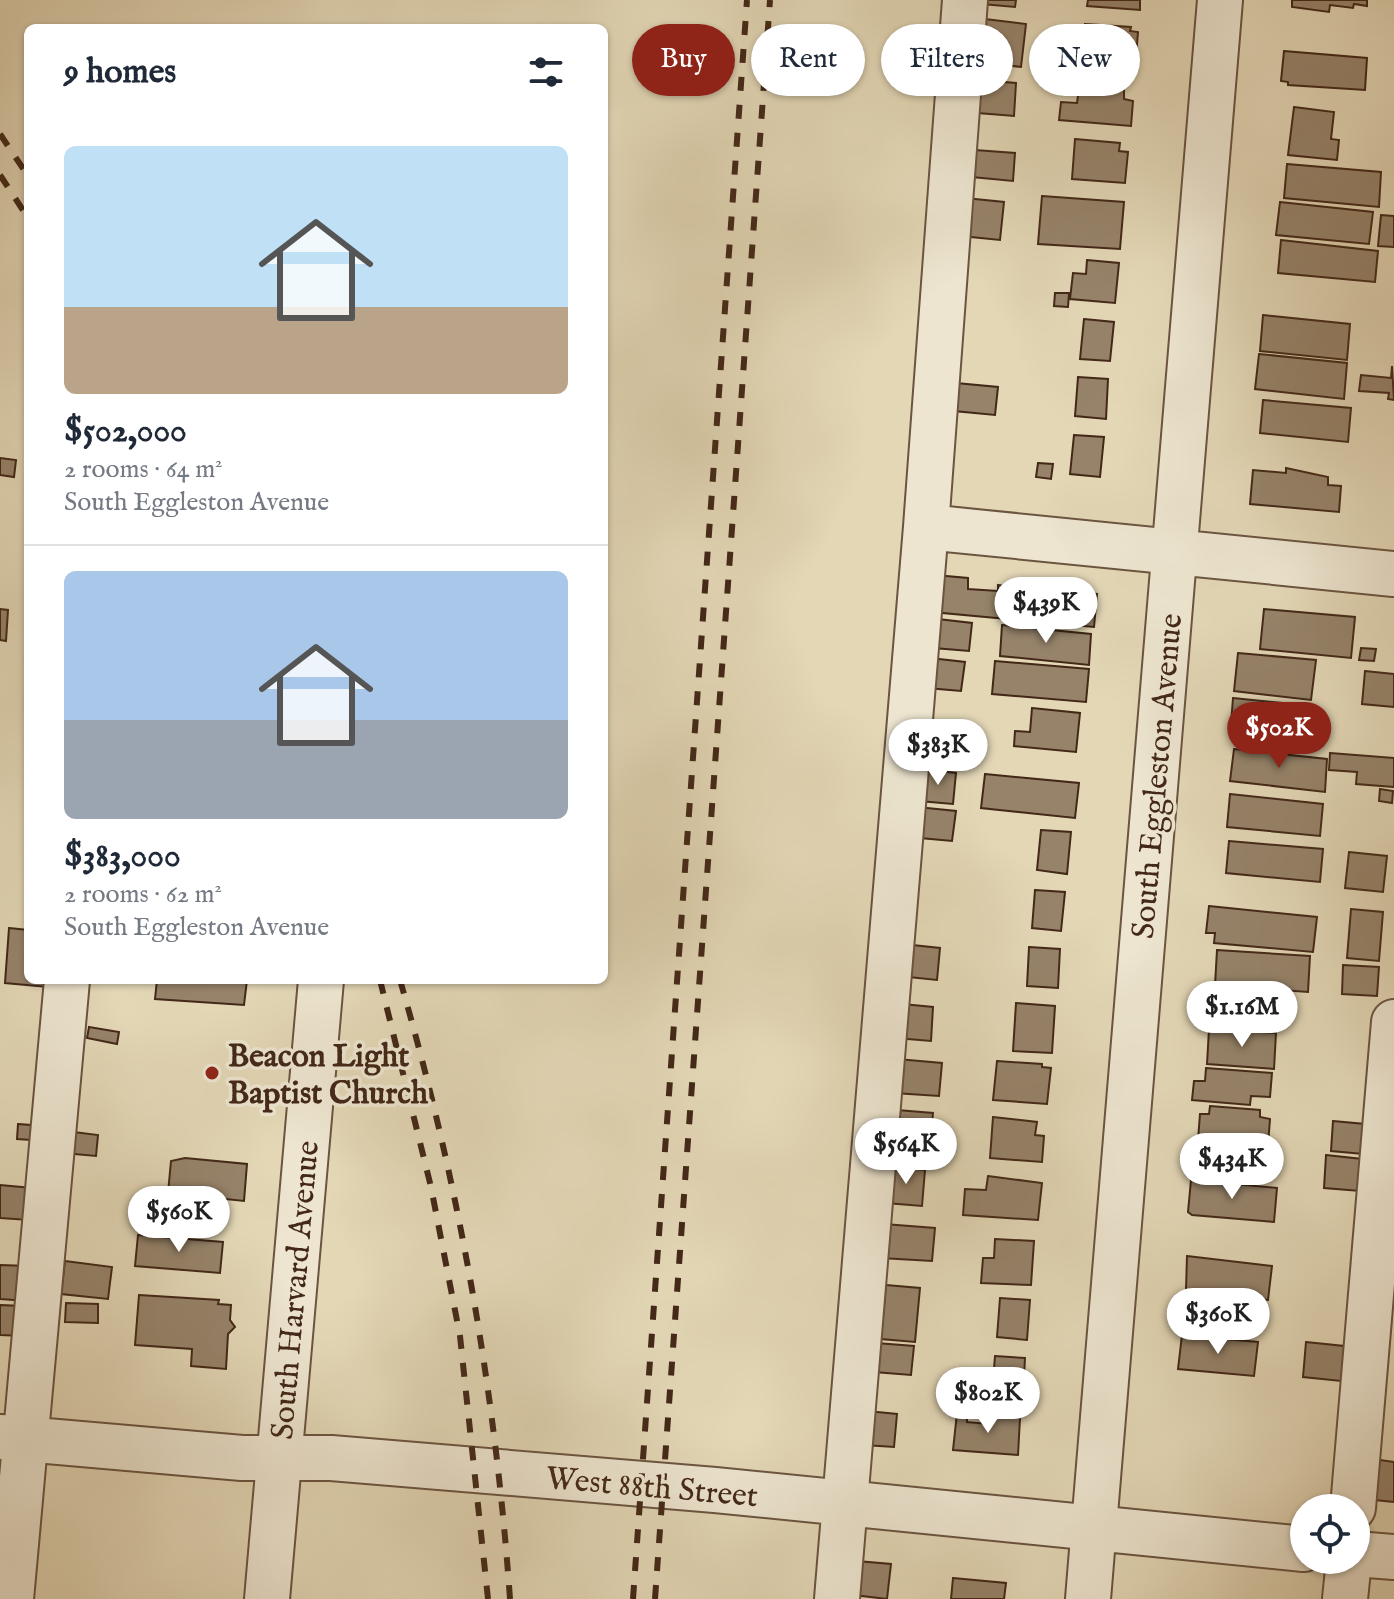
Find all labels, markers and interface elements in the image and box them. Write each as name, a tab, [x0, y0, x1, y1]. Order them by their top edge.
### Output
chip: Buy	[632, 24, 735, 96]
chip: Rent	[751, 24, 865, 96]
chip: Filters	[881, 24, 1013, 96]
chip: New	[1029, 24, 1140, 96]
icon: filters	[524, 50, 568, 94]
text: 9 homes	[64, 51, 176, 94]
icon: home	[244, 198, 388, 342]
text: $502,000	[64, 410, 187, 453]
text: 2 rooms · 64 m²	[64, 453, 223, 486]
text: South Eggleston Avenue	[64, 486, 329, 519]
pin: $439K	[990, 577, 1102, 645]
text: $439K	[1012, 586, 1080, 619]
street label: South Eggleston Avenue	[1124, 612, 1193, 941]
icon: home	[244, 623, 388, 767]
pin: $502K	[1223, 702, 1335, 770]
text: $502K	[1245, 711, 1313, 744]
pin: $383K	[882, 719, 994, 787]
text: $383K	[907, 728, 969, 761]
text: $383,000	[64, 835, 181, 878]
text: 2 rooms · 62 m²	[64, 878, 222, 911]
text: South Eggleston Avenue	[64, 911, 329, 944]
pin: $1.16M	[1177, 981, 1307, 1049]
text: $1.16M	[1205, 990, 1279, 1023]
place label: Beacon Light Baptist Church	[228, 1037, 429, 1115]
marker: Beacon Light Baptist Church	[203, 1064, 221, 1082]
pin: $564K	[850, 1118, 962, 1186]
text: $564K	[873, 1127, 939, 1160]
pin: $434K	[1176, 1133, 1288, 1201]
street label: South Harvard Avenue	[263, 1139, 330, 1441]
text: $434K	[1198, 1142, 1266, 1175]
pin: $560K	[123, 1186, 235, 1254]
text: $560K	[146, 1195, 212, 1228]
pin: $360K	[1162, 1288, 1274, 1356]
text: $360K	[1185, 1297, 1251, 1330]
pin: $802K	[932, 1367, 1044, 1435]
text: $802K	[954, 1376, 1022, 1409]
street label: West 88th Street	[544, 1459, 759, 1518]
map controls	[1290, 1494, 1370, 1574]
button: locate	[1290, 1494, 1370, 1574]

